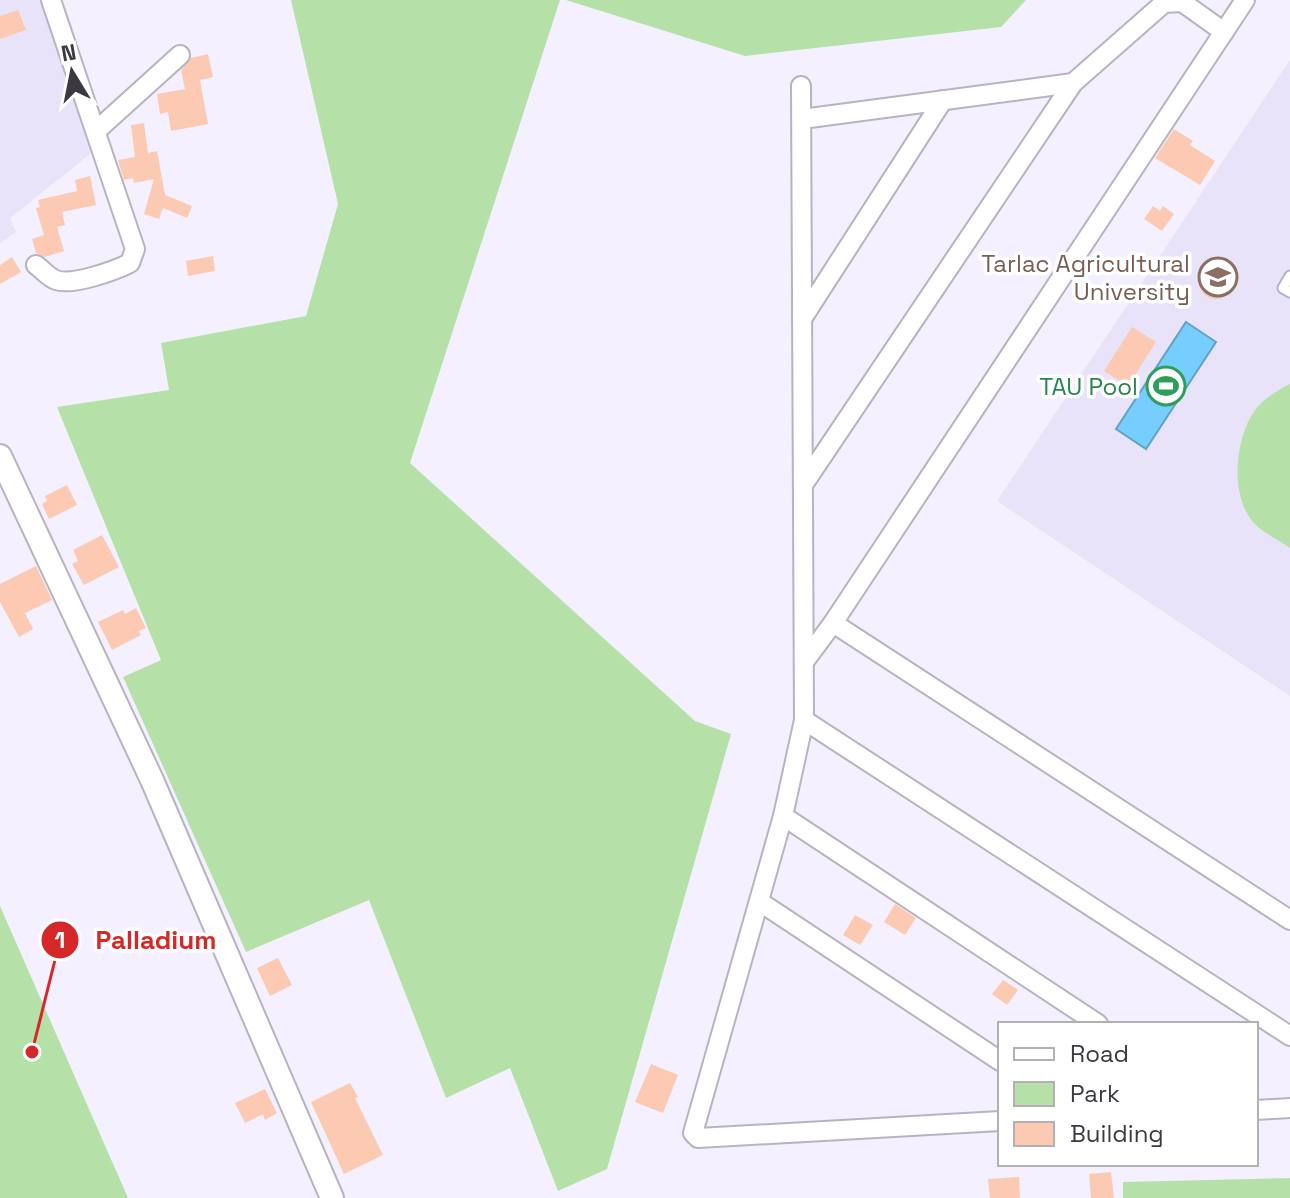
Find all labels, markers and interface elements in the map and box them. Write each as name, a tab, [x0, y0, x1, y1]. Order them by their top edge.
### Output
north arrow	[32, 32, 112, 112]
text: N	[59, 37, 78, 67]
place label: Tarlac Agricultural University	[981, 248, 1190, 307]
school or university icon: Tarlac Agricultural University	[1197, 256, 1239, 298]
sports icon: TAU Pool	[1145, 365, 1187, 407]
place label: TAU Pool	[1039, 371, 1138, 402]
callout: Palladium	[40, 915, 233, 965]
text: Palladium	[96, 923, 216, 957]
text: 1	[55, 924, 65, 955]
legend	[998, 1022, 1258, 1166]
text: Road	[1070, 1038, 1129, 1069]
text: Park	[1070, 1078, 1120, 1109]
text: Building	[1070, 1118, 1164, 1149]

